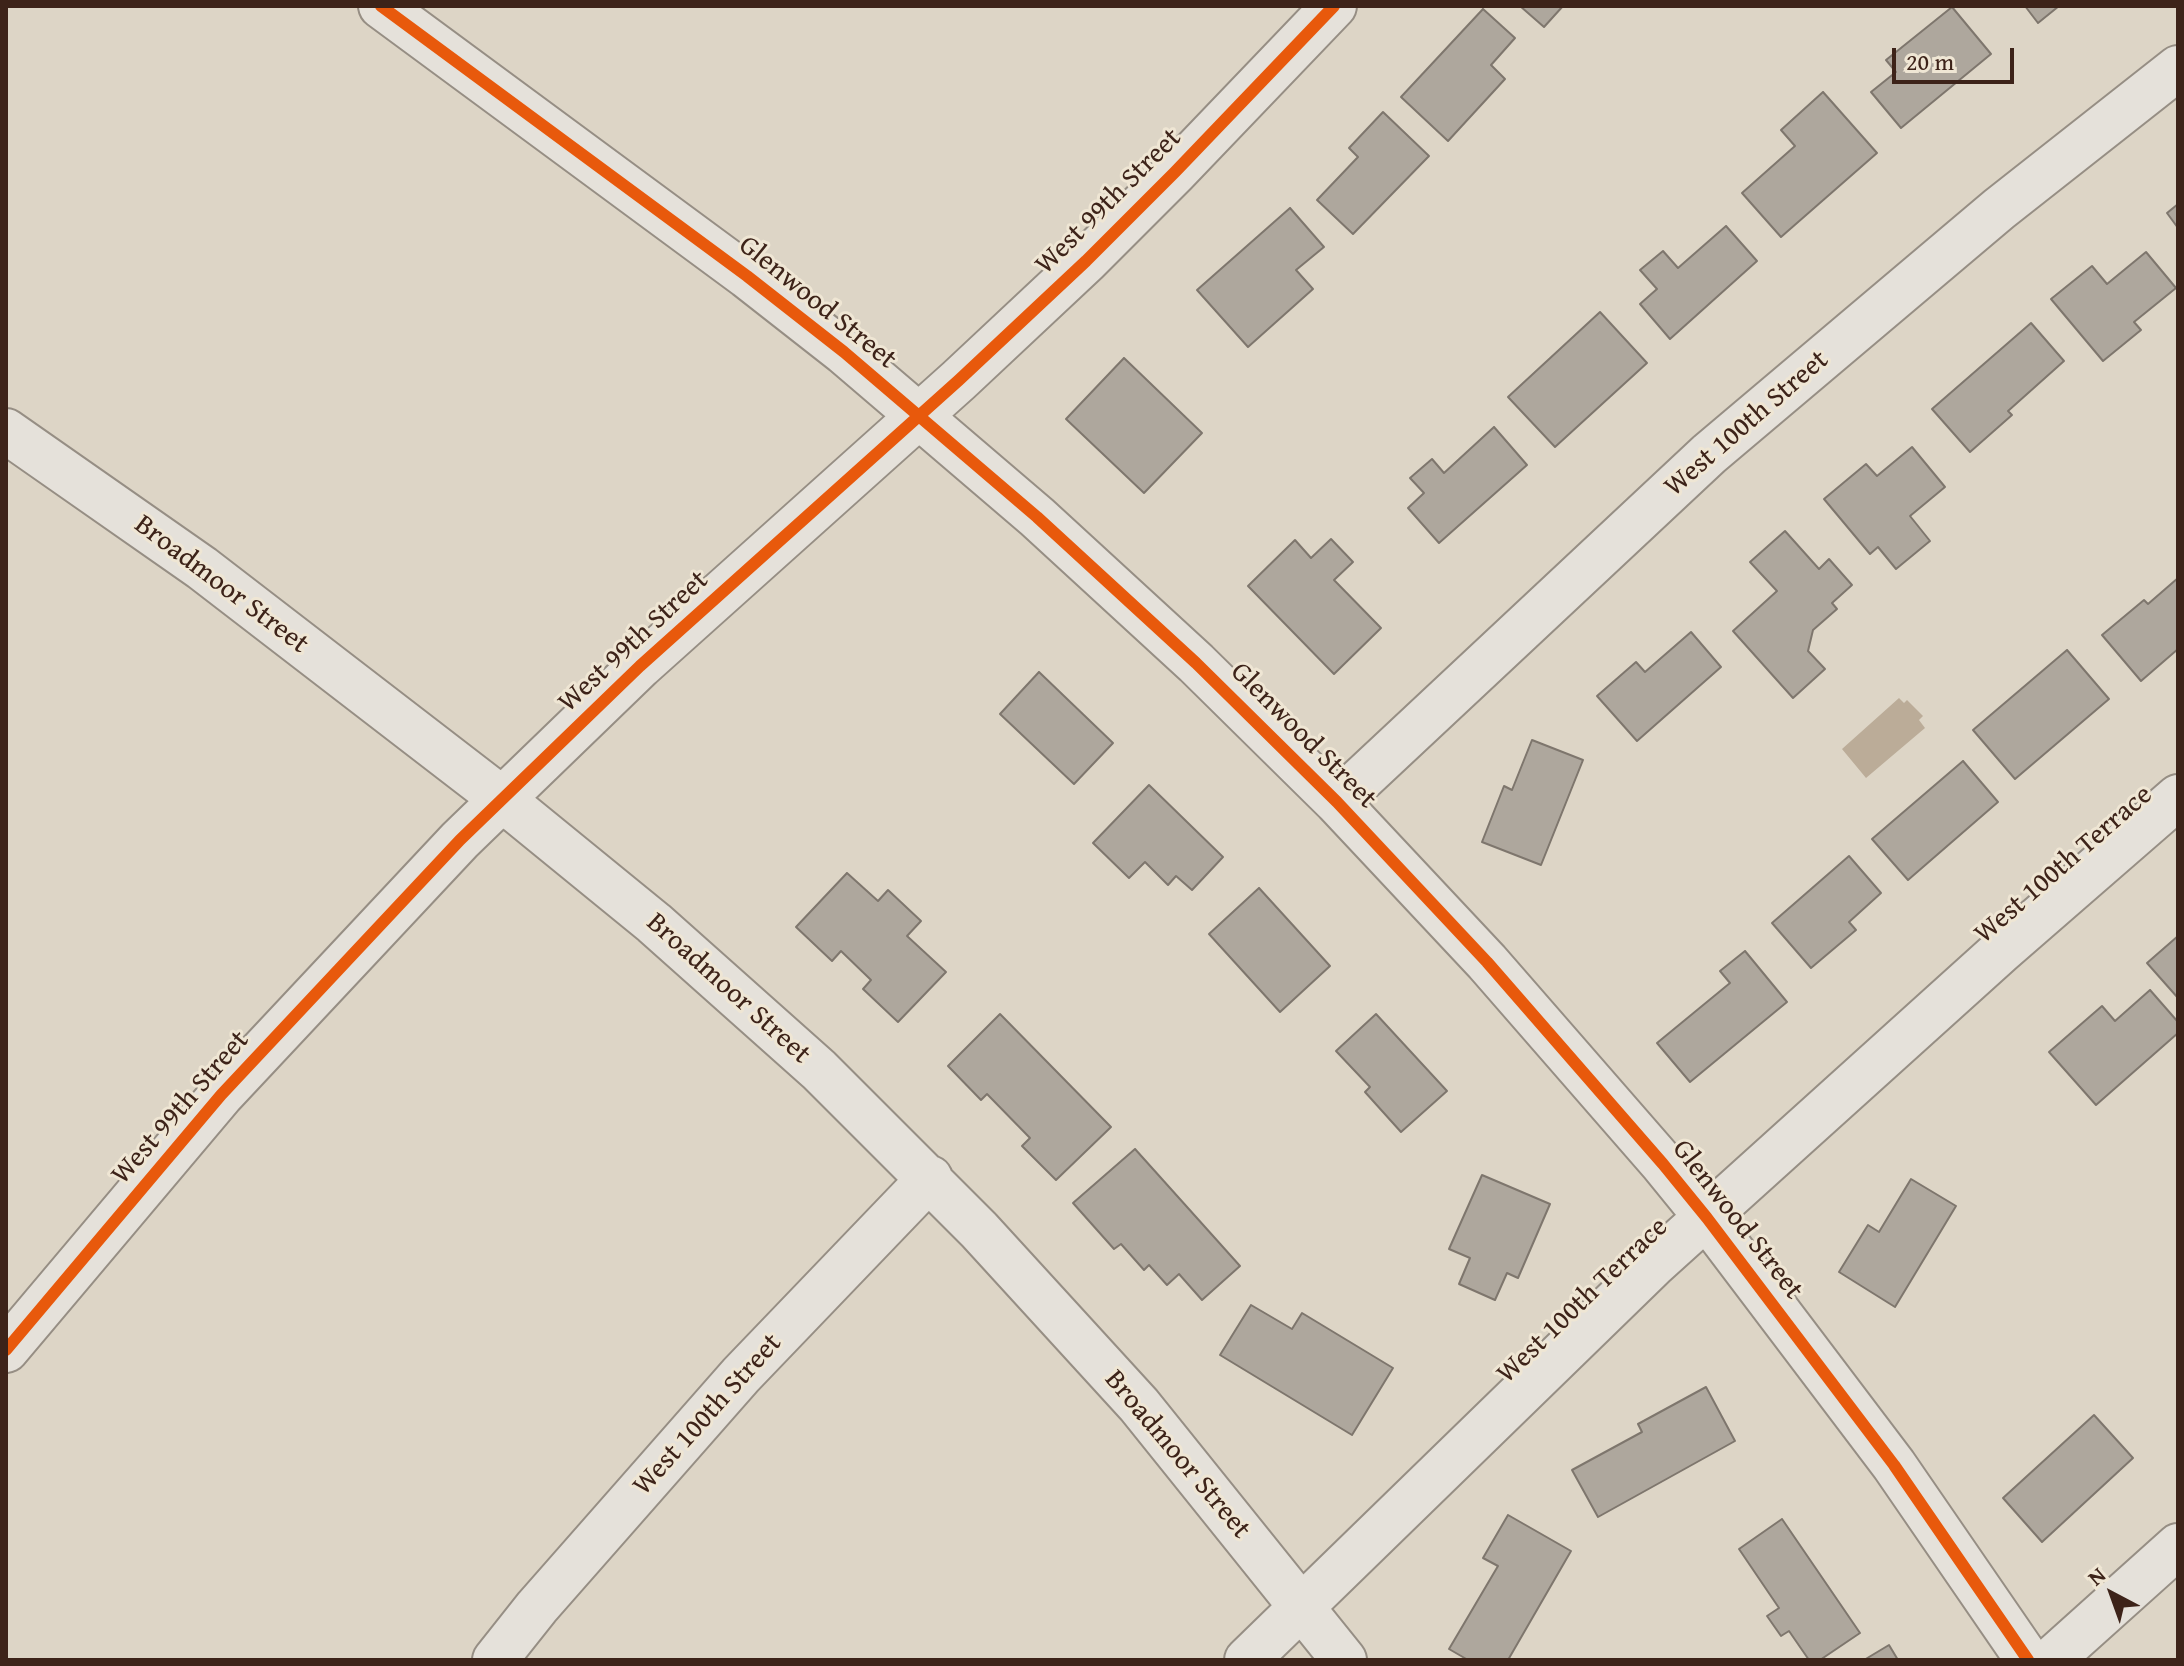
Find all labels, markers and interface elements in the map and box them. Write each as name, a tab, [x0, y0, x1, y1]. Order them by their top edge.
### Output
scale bar	[1896, 32, 2018, 82]
text: 20 m	[1906, 44, 1954, 79]
street label: West 99th Street	[1029, 122, 1189, 282]
street label: Glenwood Street	[731, 229, 903, 377]
street label: West 100th Street	[1658, 344, 1836, 504]
street label: Broadmoor Street	[127, 509, 315, 661]
street label: West 99th Street	[552, 564, 716, 720]
street label: Glenwood Street	[1223, 656, 1383, 816]
street label: West 100th Terrace	[1968, 779, 2160, 951]
street label: Broadmoor Street	[639, 906, 817, 1072]
street label: West 99th Street	[105, 1024, 257, 1192]
street label: Glenwood Street	[1664, 1134, 1810, 1306]
street label: West 100th Terrace	[1491, 1211, 1675, 1391]
street label: West 100th Street	[627, 1327, 789, 1503]
street label: Broadmoor Street	[1097, 1364, 1257, 1546]
north arrow	[2072, 1554, 2152, 1634]
text: N	[2080, 1559, 2112, 1593]

